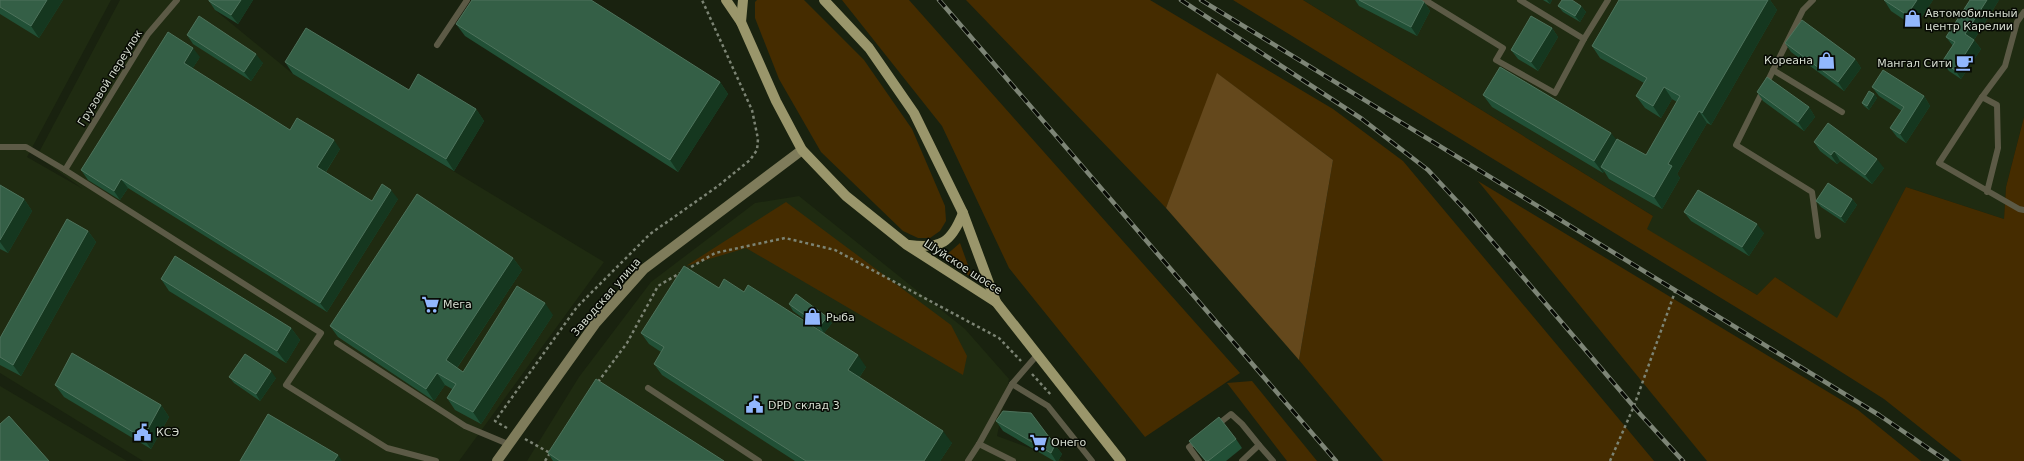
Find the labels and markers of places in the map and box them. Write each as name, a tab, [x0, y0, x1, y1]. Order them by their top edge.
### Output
place label: Автомобильный центр Карелии	[1925, 7, 2018, 33]
shop icon: Автомобильный центр Карелии	[1902, 9, 1922, 29]
shop icon: Кореана	[1816, 50, 1836, 70]
cafe icon: Мангал Сити	[1955, 53, 1975, 73]
place label: Кореана	[1764, 54, 1813, 67]
place label: Мангал Сити	[1877, 57, 1952, 70]
supermarket icon: Мега	[420, 294, 440, 314]
place label: Мега	[443, 298, 472, 311]
shop icon: Рыба	[803, 307, 823, 327]
place label: Рыба	[826, 311, 855, 324]
public building icon: DPD склад 3	[745, 395, 765, 415]
place label: DPD склад 3	[768, 399, 840, 412]
public building icon: КСЭ	[133, 422, 153, 442]
place label: КСЭ	[156, 426, 179, 439]
supermarket icon: Онего	[1028, 432, 1048, 452]
place label: Онего	[1051, 436, 1086, 449]

